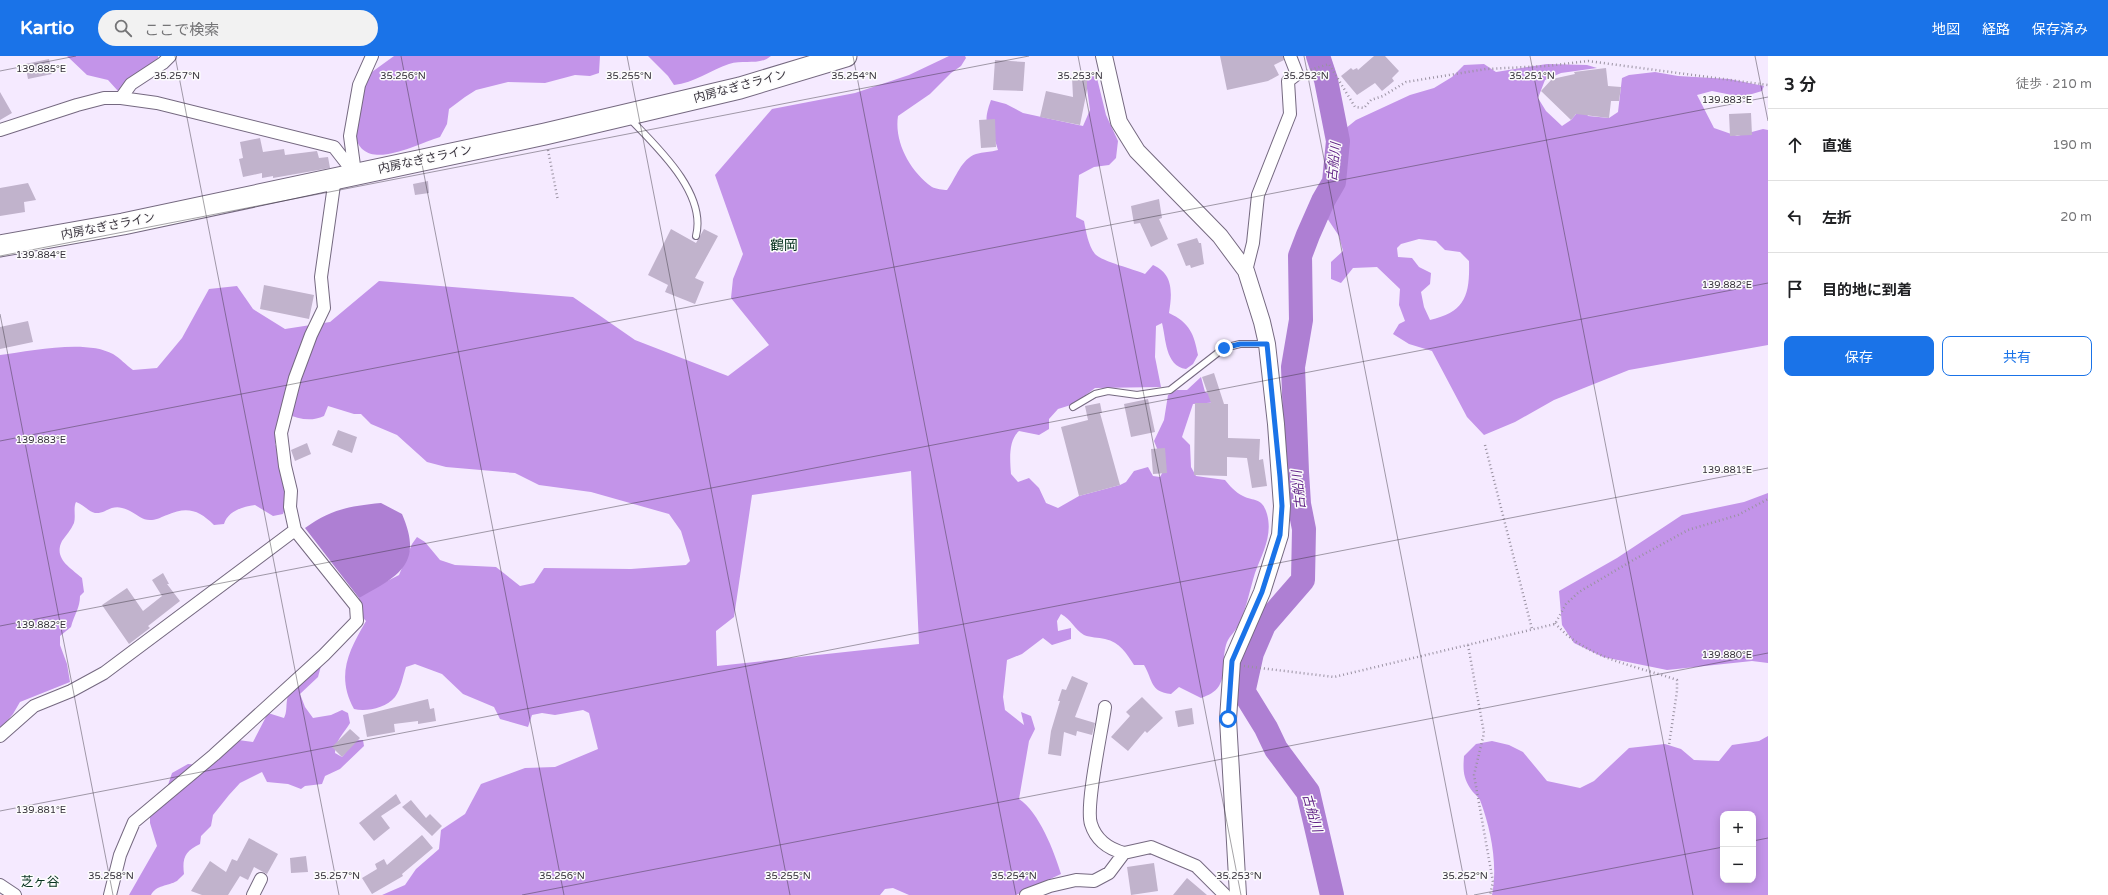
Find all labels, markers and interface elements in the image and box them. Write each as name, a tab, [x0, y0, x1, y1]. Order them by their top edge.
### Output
search box	[98, 10, 378, 46]
text: Kartio	[20, 17, 74, 39]
icon: search	[112, 17, 134, 39]
text: ここで検索	[144, 21, 219, 39]
text: 地図	[1932, 21, 1960, 38]
text: 経路	[1982, 21, 2010, 38]
text: 保存済み	[2032, 21, 2088, 38]
text: 139.885°E	[16, 63, 66, 75]
street label: 内房なぎさライン	[692, 67, 788, 105]
text: 35.257°N	[154, 70, 200, 82]
text: 35.256°N	[380, 70, 426, 82]
text: 35.255°N	[606, 70, 652, 82]
text: 35.254°N	[831, 70, 877, 82]
text: 35.253°N	[1057, 70, 1103, 82]
text: 35.252°N	[1283, 70, 1329, 82]
text: 35.251°N	[1509, 70, 1555, 82]
text: 3 分	[1784, 74, 1816, 95]
text: 徒歩 · 210 m	[2016, 76, 2092, 92]
text: 139.883°E	[1702, 94, 1752, 106]
icon: ahead	[1784, 134, 1806, 156]
text: 直進	[1822, 137, 1852, 155]
text: 190 m	[2052, 137, 2092, 153]
water label: 古船川	[1324, 140, 1344, 182]
street label: 内房なぎさライン	[377, 142, 473, 176]
icon: left	[1784, 206, 1806, 228]
text: 左折	[1822, 209, 1852, 227]
text: 20 m	[2060, 209, 2092, 225]
street label: 内房なぎさライン	[60, 210, 156, 242]
district label: 鶴岡	[770, 237, 798, 254]
text: 139.884°E	[16, 249, 66, 261]
icon: arrive	[1784, 278, 1806, 300]
text: 139.882°E	[1702, 279, 1752, 291]
text: 目的地に到着	[1822, 281, 1912, 299]
button: 保存	[1784, 336, 1934, 376]
button: 共有	[1942, 336, 2092, 376]
route end	[1215, 339, 1233, 357]
text: 139.883°E	[16, 434, 66, 446]
text: 139.881°E	[1702, 464, 1752, 476]
water label: 古船川	[1289, 468, 1309, 510]
text: 139.882°E	[16, 619, 66, 631]
text: 139.880°E	[1702, 649, 1752, 661]
route start	[1219, 710, 1237, 728]
water label: 古船川	[1299, 792, 1326, 836]
text: 139.881°E	[16, 804, 66, 816]
map controls	[1720, 811, 1756, 883]
button: +	[1720, 811, 1756, 847]
button: −	[1720, 847, 1756, 883]
text: 35.258°N	[88, 870, 134, 882]
text: 35.257°N	[314, 870, 360, 882]
text: 35.256°N	[539, 870, 585, 882]
text: 35.255°N	[765, 870, 811, 882]
text: 35.254°N	[991, 870, 1037, 882]
text: 35.253°N	[1216, 870, 1262, 882]
text: 35.252°N	[1442, 870, 1488, 882]
district label: 芝ヶ谷	[20, 874, 60, 890]

